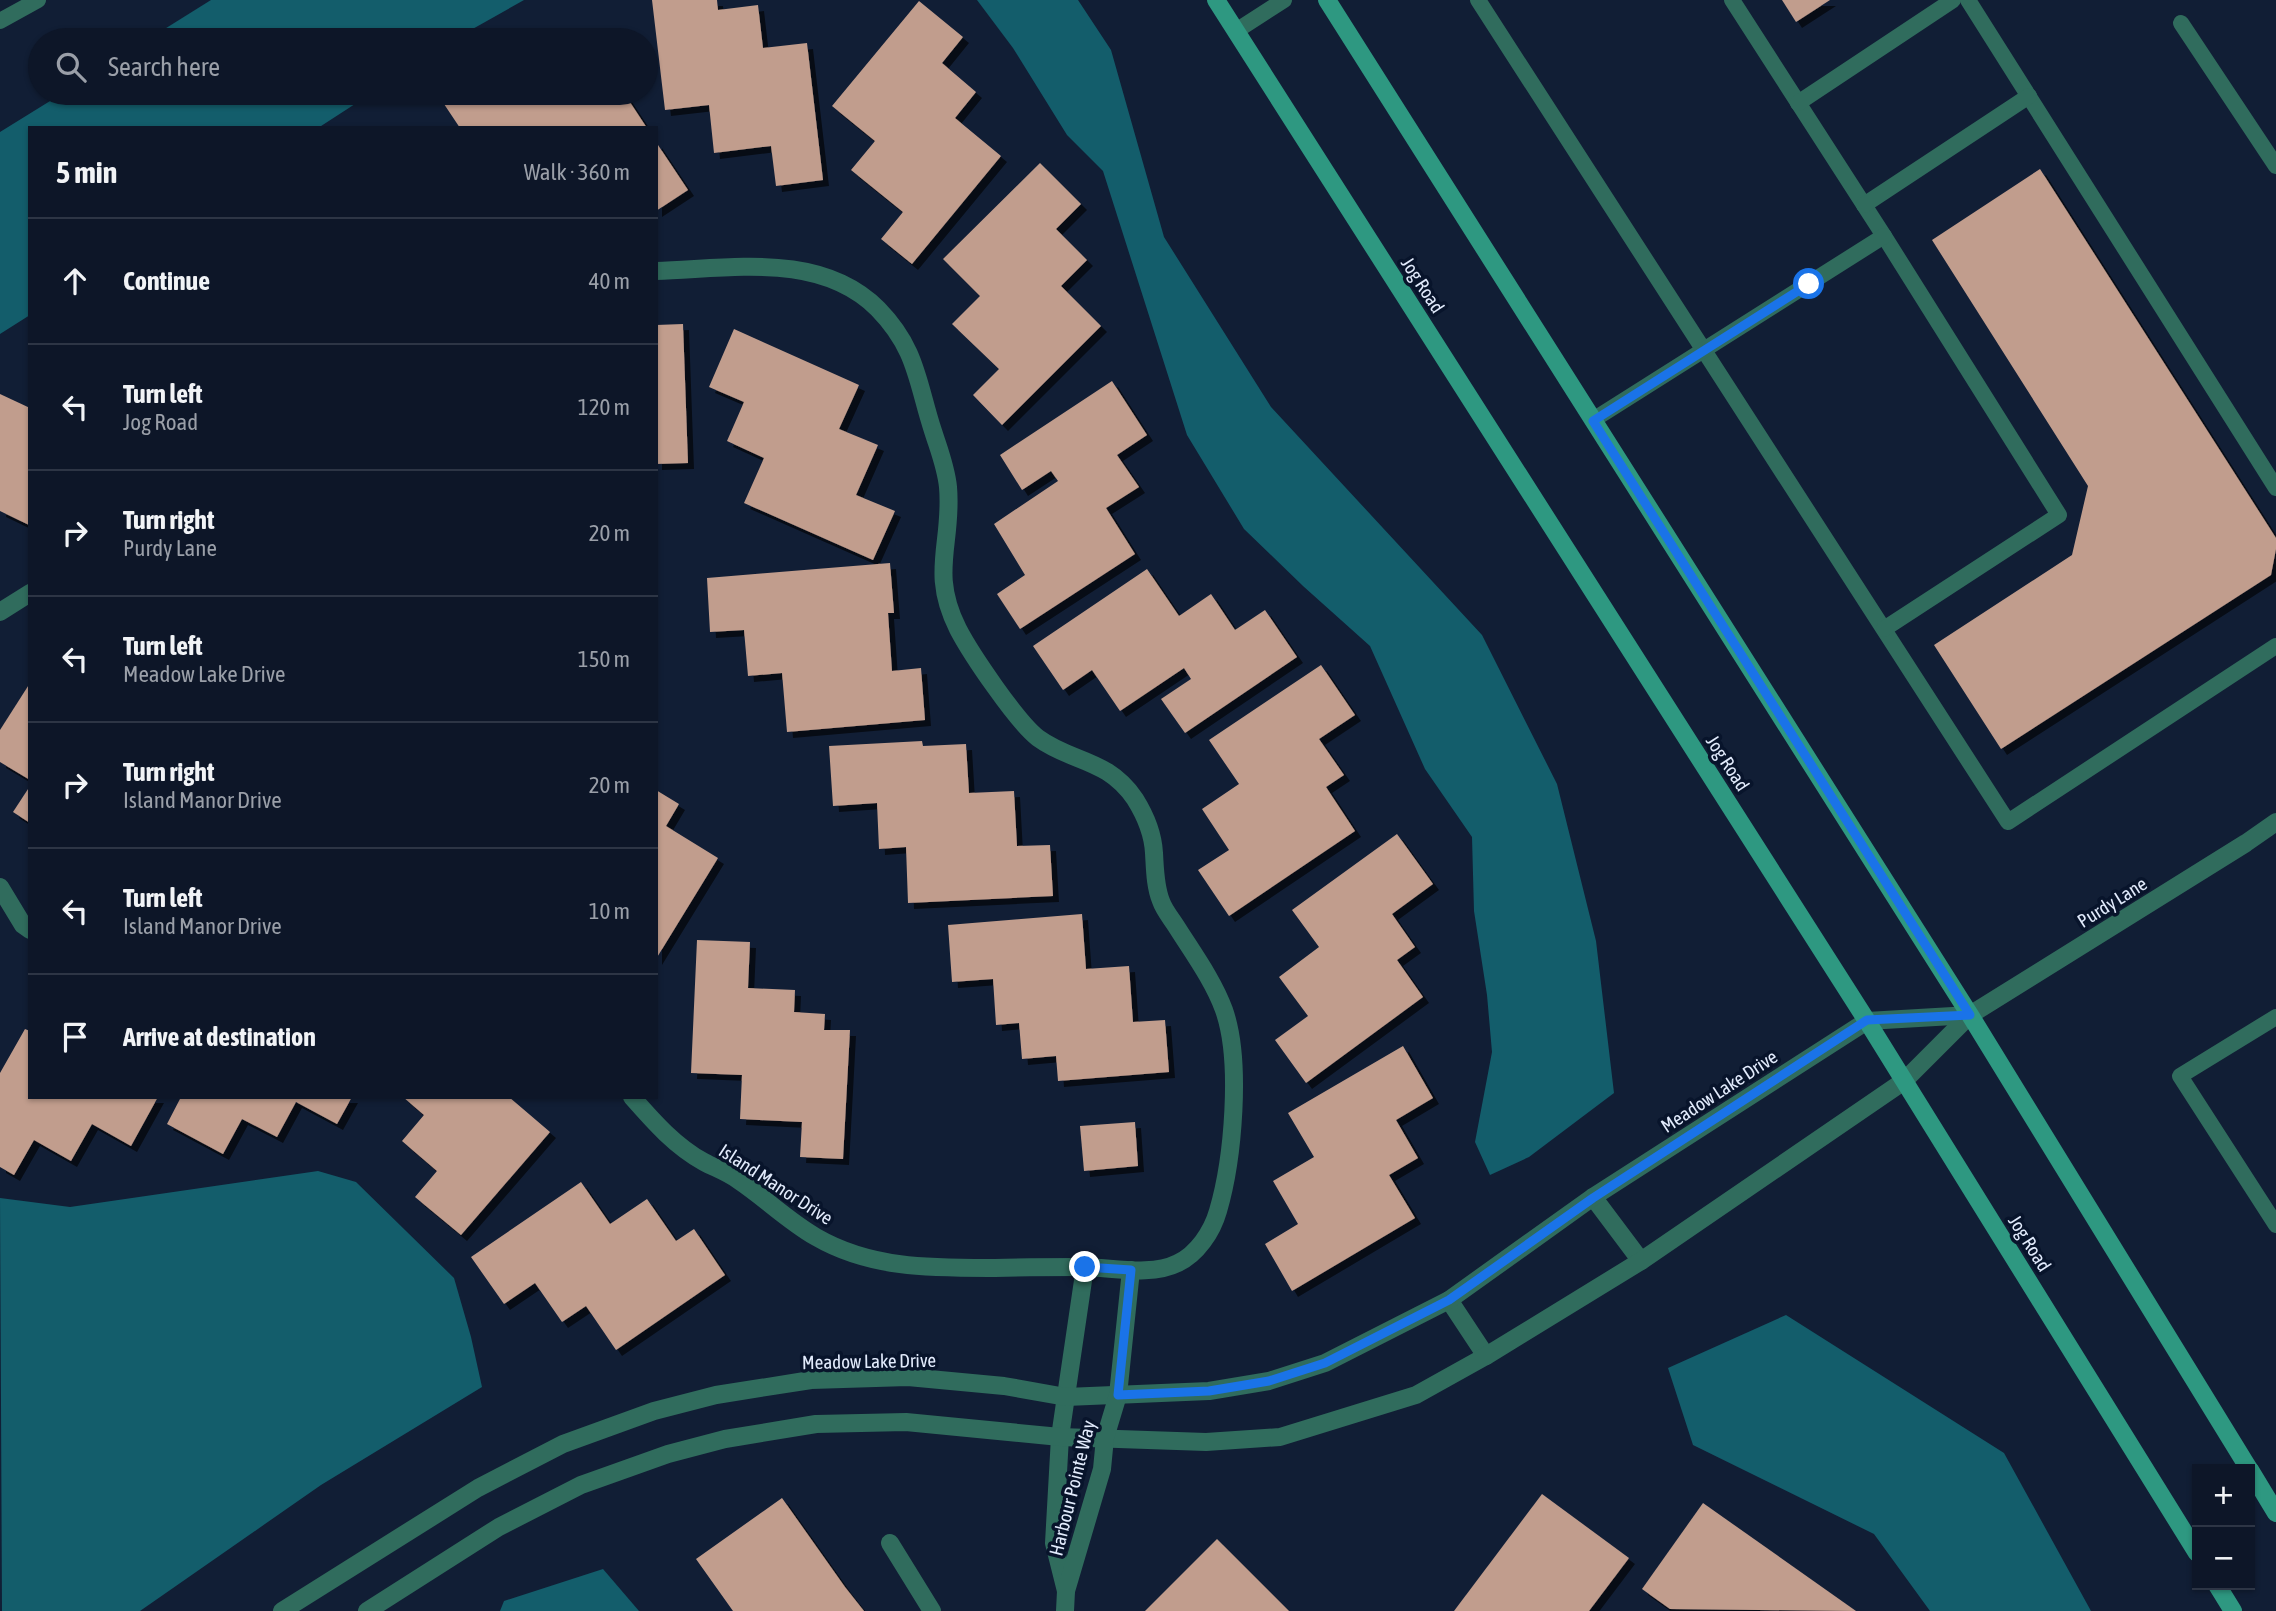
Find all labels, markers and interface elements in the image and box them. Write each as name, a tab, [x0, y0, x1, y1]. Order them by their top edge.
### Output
search box	[28, 28, 658, 105]
icon: search	[52, 48, 90, 86]
text: Search here	[108, 52, 220, 82]
text: 5 min	[56, 155, 117, 189]
text: Walk · 360 m	[524, 159, 630, 185]
street label: Jog Road	[1397, 253, 1449, 317]
icon: ahead	[56, 262, 94, 300]
text: Continue	[123, 266, 210, 296]
text: 40 m	[589, 268, 630, 294]
route start	[1793, 268, 1824, 299]
text: Turn left	[123, 379, 203, 409]
icon: left	[56, 388, 94, 426]
text: 120 m	[578, 394, 630, 420]
text: Jog Road	[123, 409, 198, 435]
text: Turn right	[123, 505, 214, 535]
icon: right	[56, 514, 94, 552]
text: 20 m	[589, 520, 630, 546]
text: Purdy Lane	[123, 535, 217, 561]
text: Turn left	[123, 631, 203, 661]
icon: left	[56, 640, 94, 678]
text: 150 m	[578, 646, 630, 672]
text: Meadow Lake Drive	[123, 661, 285, 687]
street label: Jog Road	[1702, 731, 1754, 795]
text: Turn right	[123, 757, 214, 787]
icon: right	[56, 766, 94, 804]
text: 20 m	[589, 772, 630, 798]
text: Island Manor Drive	[123, 787, 282, 813]
street label: Purdy Lane	[2073, 872, 2151, 932]
text: Turn left	[123, 883, 203, 913]
icon: left	[56, 892, 94, 930]
text: 10 m	[589, 898, 630, 924]
text: Island Manor Drive	[123, 913, 282, 939]
icon: arrive	[56, 1018, 94, 1056]
text: Arrive at destination	[123, 1022, 316, 1052]
street label: Meadow Lake Drive	[1657, 1045, 1781, 1137]
street label: Island Manor Drive	[715, 1139, 837, 1229]
street label: Jog Road	[2004, 1211, 2056, 1275]
route end	[1069, 1251, 1100, 1282]
street label: Meadow Lake Drive	[802, 1349, 936, 1373]
street label: Harbour Pointe Way	[1045, 1418, 1100, 1558]
map controls	[2192, 1464, 2255, 1590]
button: +	[2192, 1464, 2255, 1527]
button: −	[2192, 1527, 2255, 1590]

